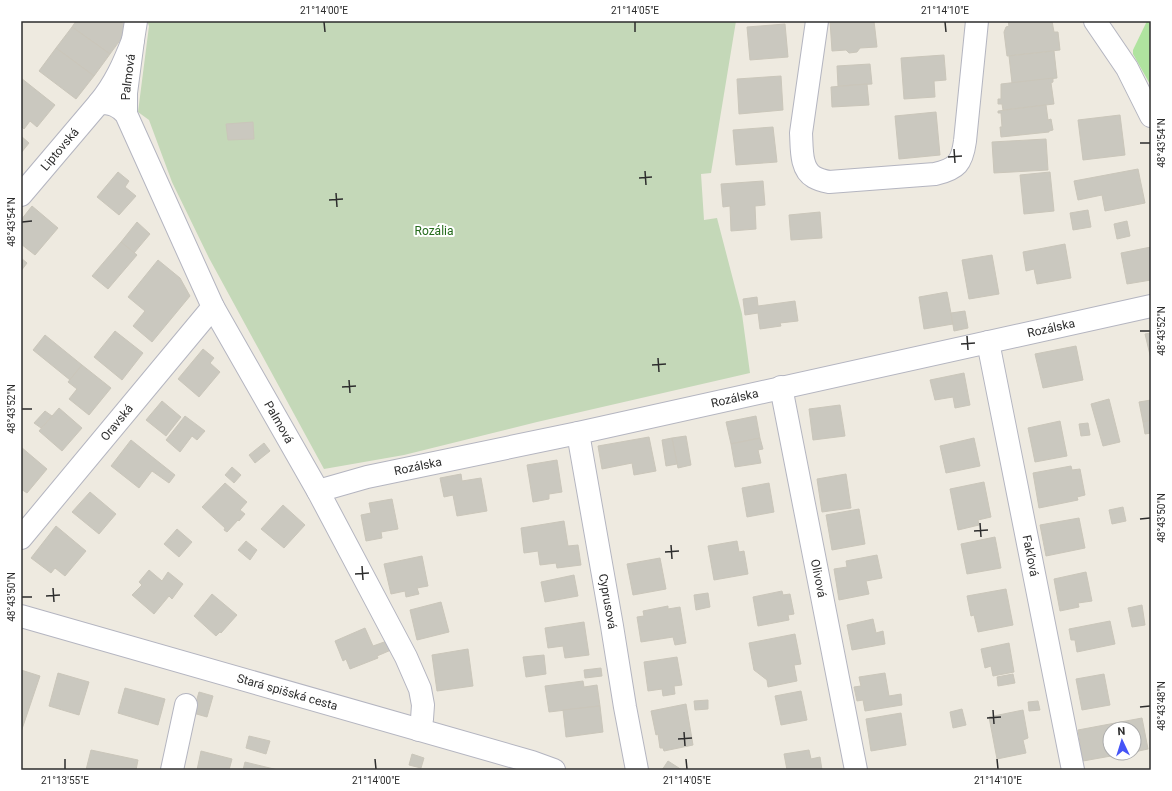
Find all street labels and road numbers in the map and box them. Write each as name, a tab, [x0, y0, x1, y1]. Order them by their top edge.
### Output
street label: Palmová	[119, 53, 138, 100]
street label: Liptovská	[38, 125, 82, 173]
street label: Rozálska	[1026, 316, 1076, 340]
street label: Rozálska	[710, 386, 760, 410]
street label: Palmová	[261, 399, 296, 446]
street label: Oravská	[98, 402, 136, 444]
street label: Rozálska	[393, 455, 443, 478]
street label: Fakľová	[1020, 534, 1041, 578]
street label: Olivová	[808, 558, 829, 599]
street label: Cyprusová	[596, 573, 619, 630]
street label: Stará spišská cesta	[235, 671, 339, 713]

